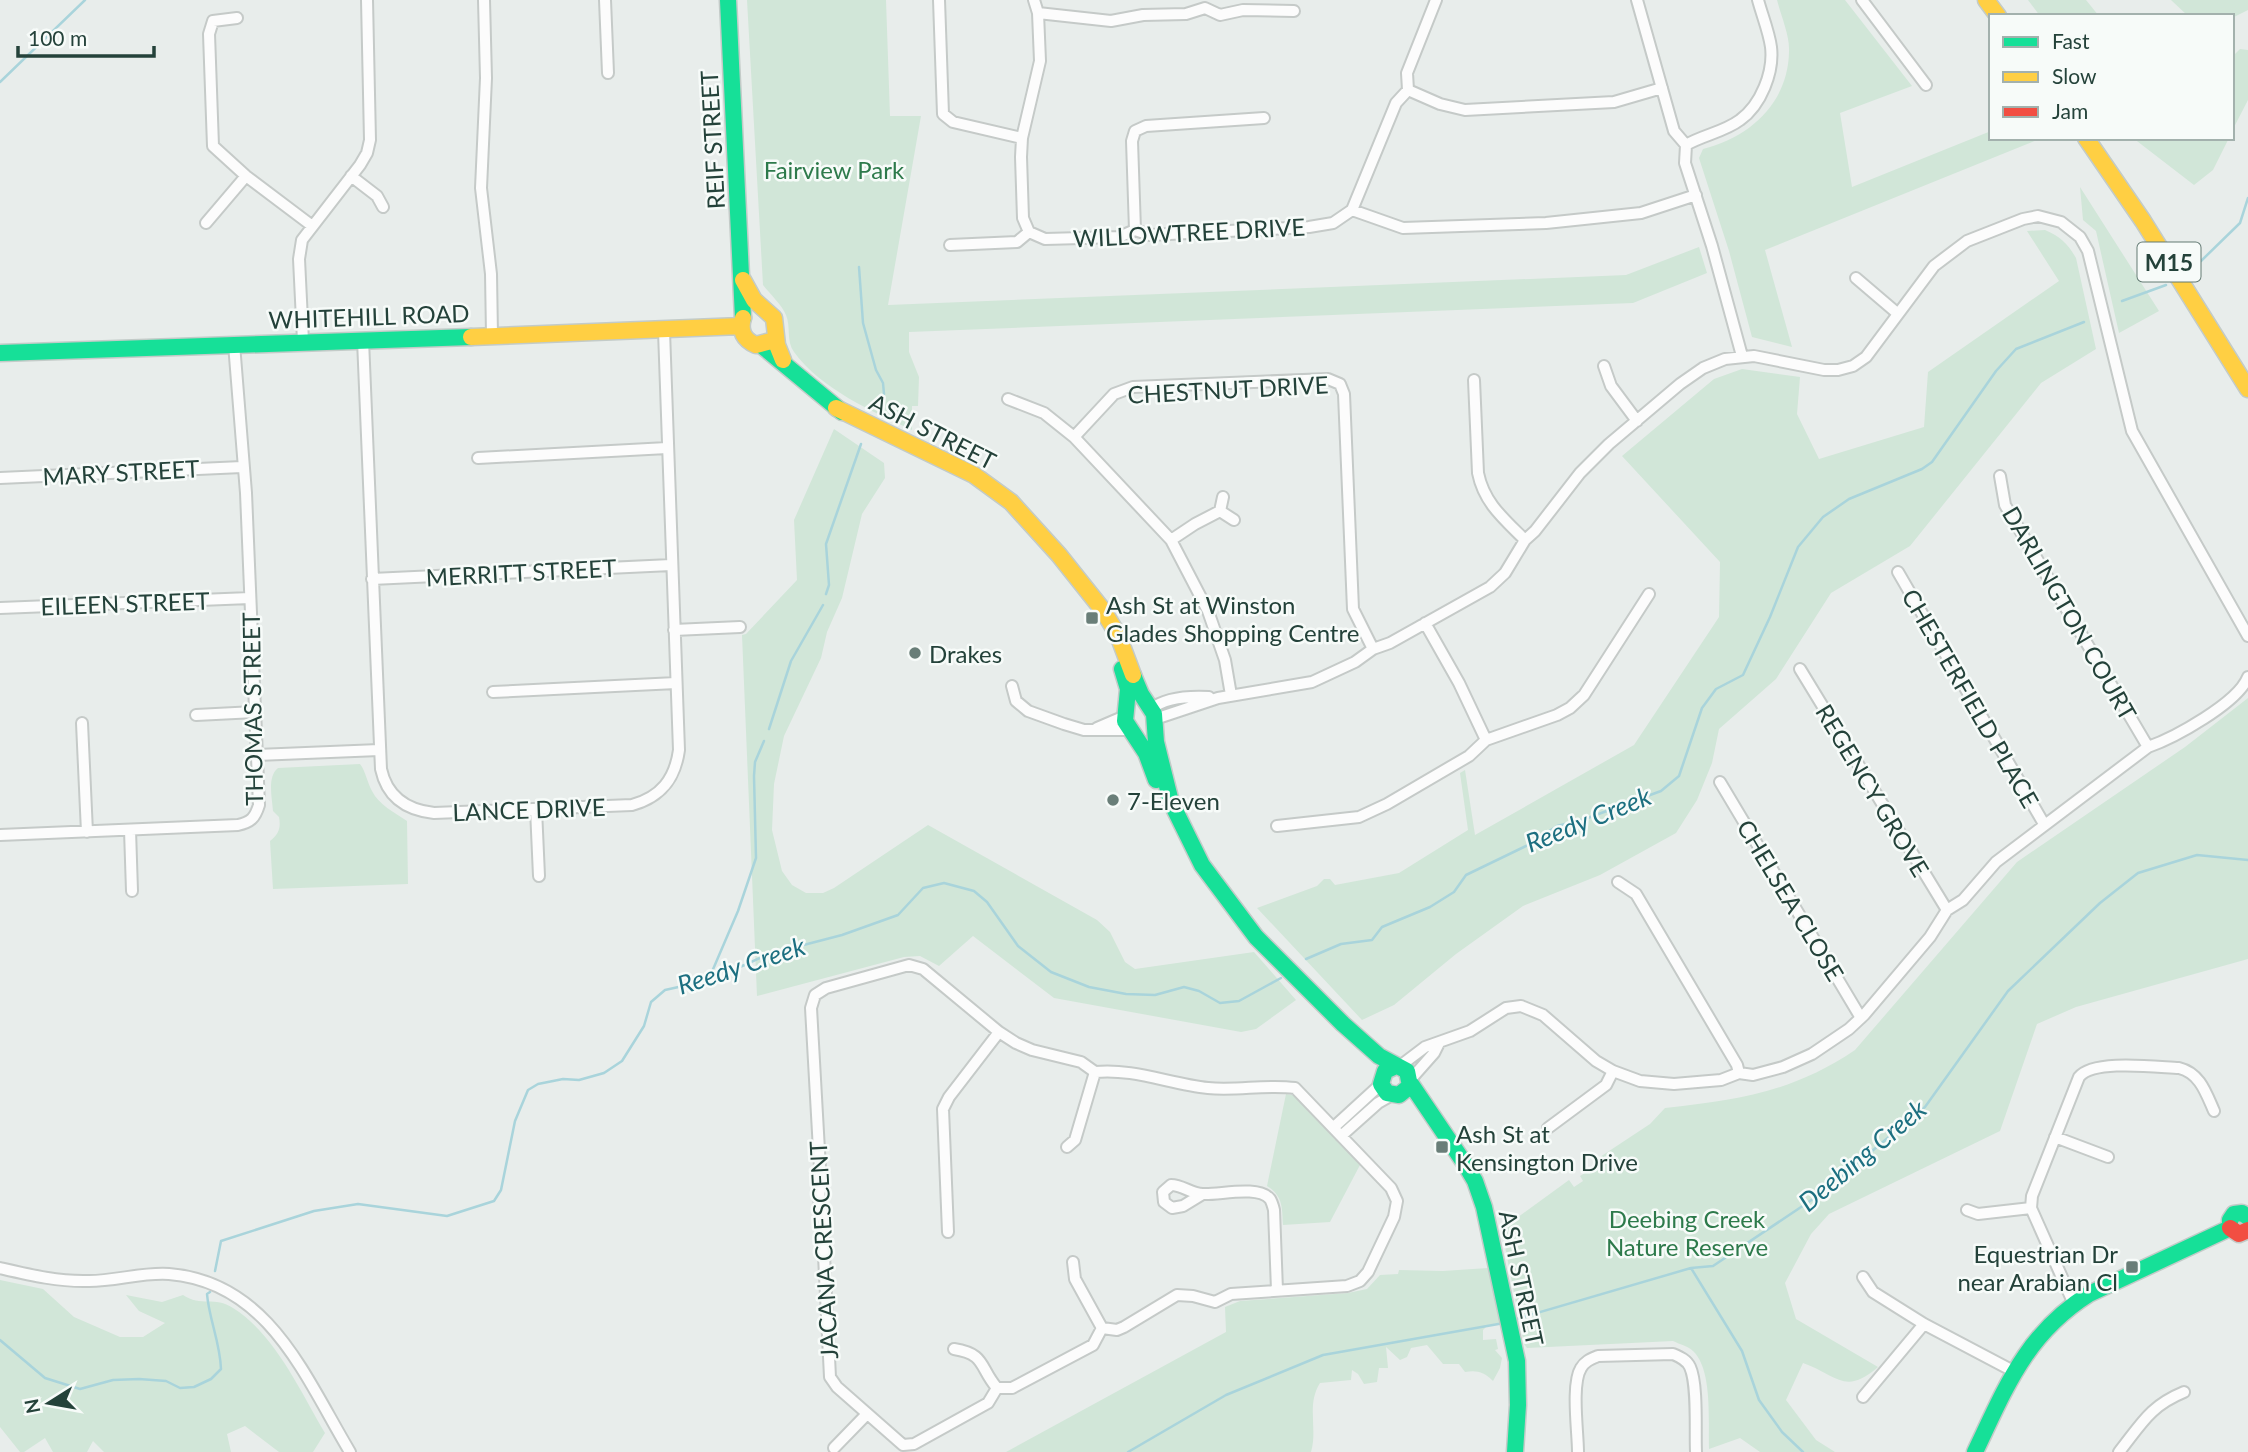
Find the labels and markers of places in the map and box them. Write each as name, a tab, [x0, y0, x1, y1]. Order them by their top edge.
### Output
place label: Ash St at Winston Glades Shopping Centre	[1106, 590, 1359, 647]
marker: Ash St at Winston Glades Shopping Centre	[1084, 610, 1100, 626]
place label: Drakes	[929, 639, 1002, 668]
marker: Drakes	[907, 645, 923, 661]
place label: 7-Eleven	[1127, 786, 1220, 815]
marker: 7-Eleven	[1105, 792, 1121, 808]
place label: Ash St at Kensington Drive	[1456, 1119, 1638, 1176]
marker: Ash St at Kensington Drive	[1434, 1139, 1450, 1155]
place label: Equestrian Dr near Arabian Cl	[1957, 1239, 2118, 1296]
marker: Equestrian Dr near Arabian Cl	[2124, 1259, 2140, 1275]

